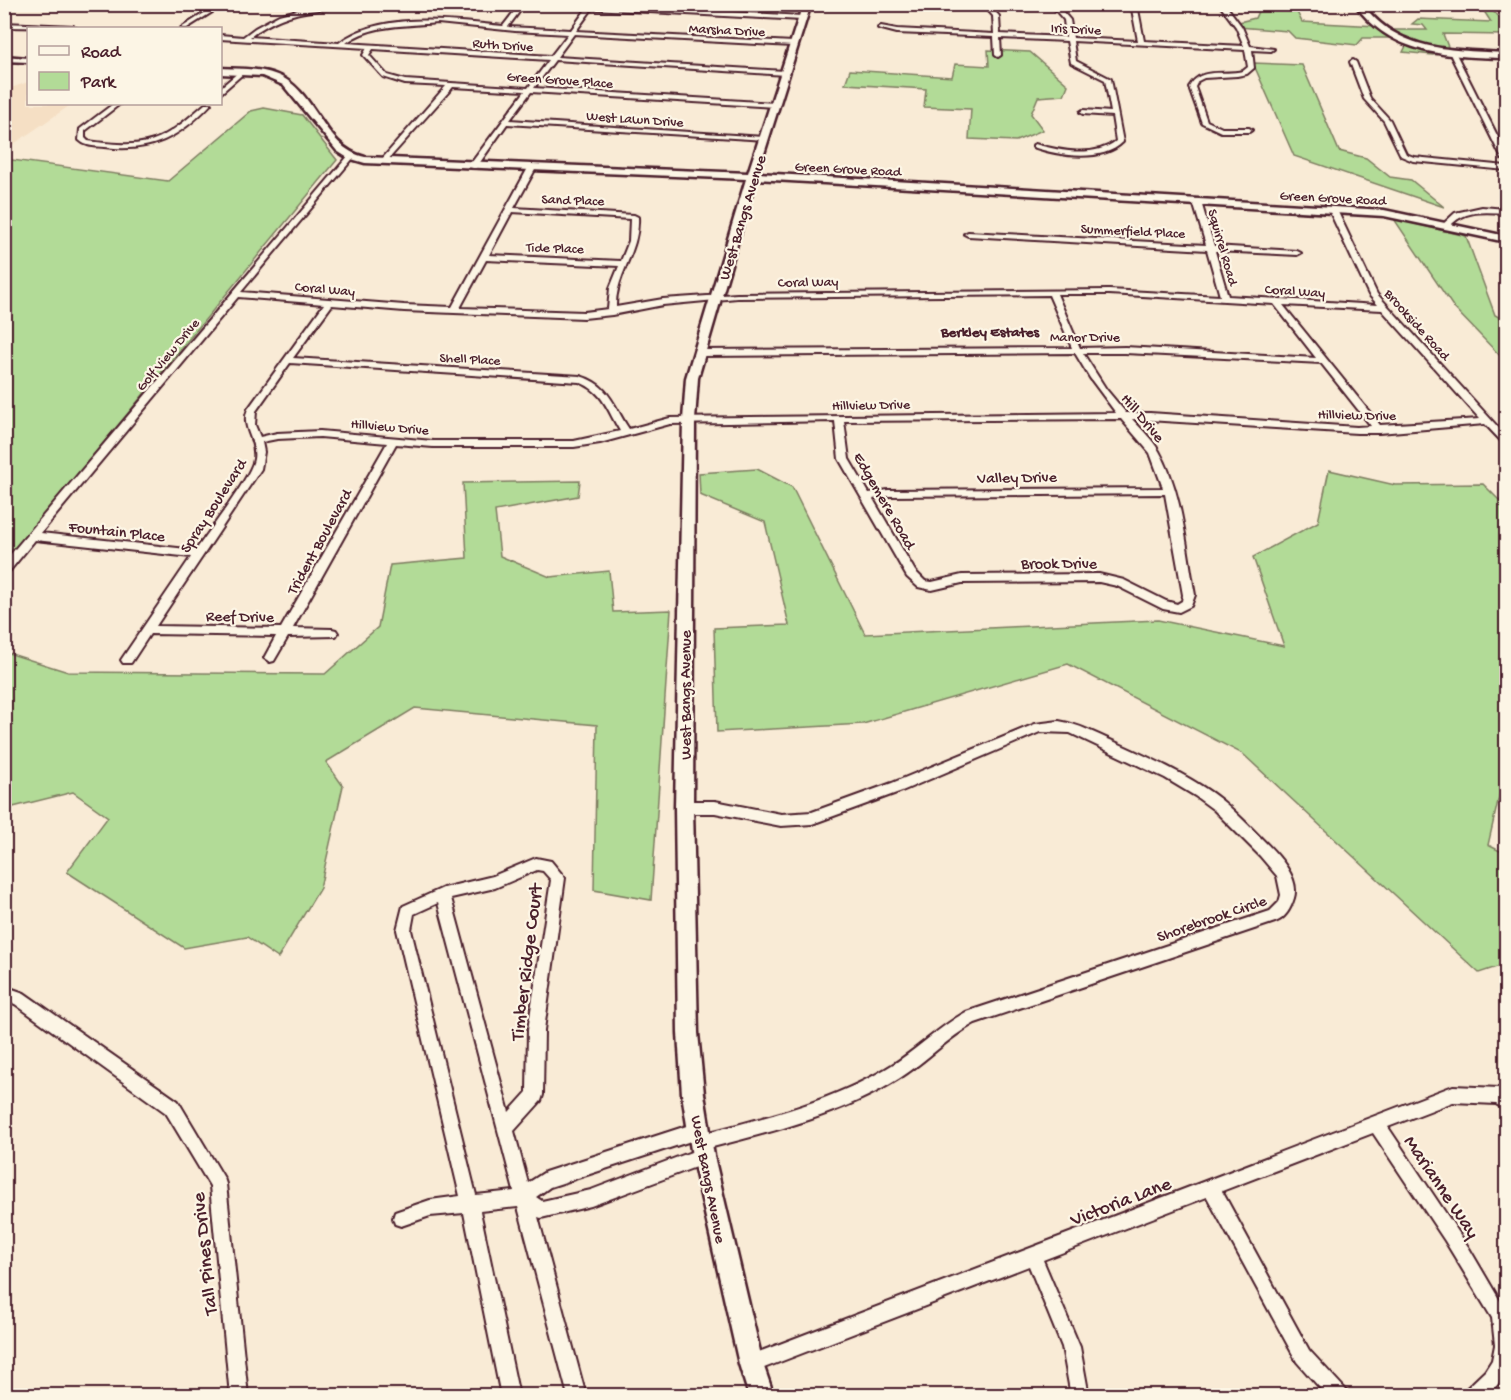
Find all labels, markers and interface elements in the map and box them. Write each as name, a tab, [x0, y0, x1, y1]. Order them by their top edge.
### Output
street label: Marsha Drive	[688, 21, 766, 42]
street label: Iris Drive	[1050, 21, 1102, 40]
legend	[27, 27, 222, 105]
street label: Ruth Drive	[472, 36, 535, 57]
text: Road	[81, 43, 122, 64]
street label: Green Grove Place	[506, 69, 614, 94]
text: Park	[80, 73, 117, 94]
street label: West Lawn Drive	[586, 109, 685, 132]
street label: West Bangs Avenue	[716, 153, 773, 283]
street label: Green Grove Road	[794, 159, 903, 182]
street label: Green Grove Road	[1279, 188, 1388, 211]
street label: Sand Place	[541, 192, 605, 211]
street label: Squirrel Road	[1203, 208, 1241, 290]
street label: Summerfield Place	[1080, 221, 1186, 244]
street label: Tide Place	[525, 240, 585, 259]
street label: Coral Way	[778, 274, 839, 293]
street label: Coral Way	[294, 279, 356, 302]
street label: Coral Way	[1264, 282, 1326, 303]
street label: Brookside Road	[1379, 286, 1454, 366]
street label: Golf View Drive	[134, 315, 205, 395]
district label: Berkley Estates	[940, 324, 1041, 342]
street label: Manor Drive	[1050, 330, 1121, 347]
street label: Shell Place	[439, 350, 502, 371]
street label: Hill Drive	[1115, 391, 1168, 448]
street label: Hillview Drive	[832, 397, 911, 416]
street label: Hillview Drive	[1318, 407, 1397, 426]
street label: Hillview Drive	[350, 417, 430, 440]
street label: Edgemere Road	[847, 450, 919, 555]
street label: Spray Boulevard	[177, 455, 253, 557]
street label: Valley Drive	[976, 469, 1058, 490]
street label: Trident Boulevard	[284, 485, 359, 600]
street label: Fountain Place	[67, 519, 167, 548]
street label: Brook Drive	[1020, 556, 1098, 575]
street label: Reef Drive	[206, 608, 275, 629]
street label: West Bangs Avenue	[678, 629, 697, 760]
street label: Timber Ridge Court	[507, 881, 550, 1043]
street label: Shorebrook Circle	[1155, 892, 1270, 948]
street label: West Bangs Avenue	[685, 1114, 728, 1246]
street label: Marianne Way	[1397, 1132, 1483, 1244]
street label: Victoria Lane	[1067, 1173, 1176, 1233]
street label: Tall Pines Drive	[189, 1190, 224, 1317]

